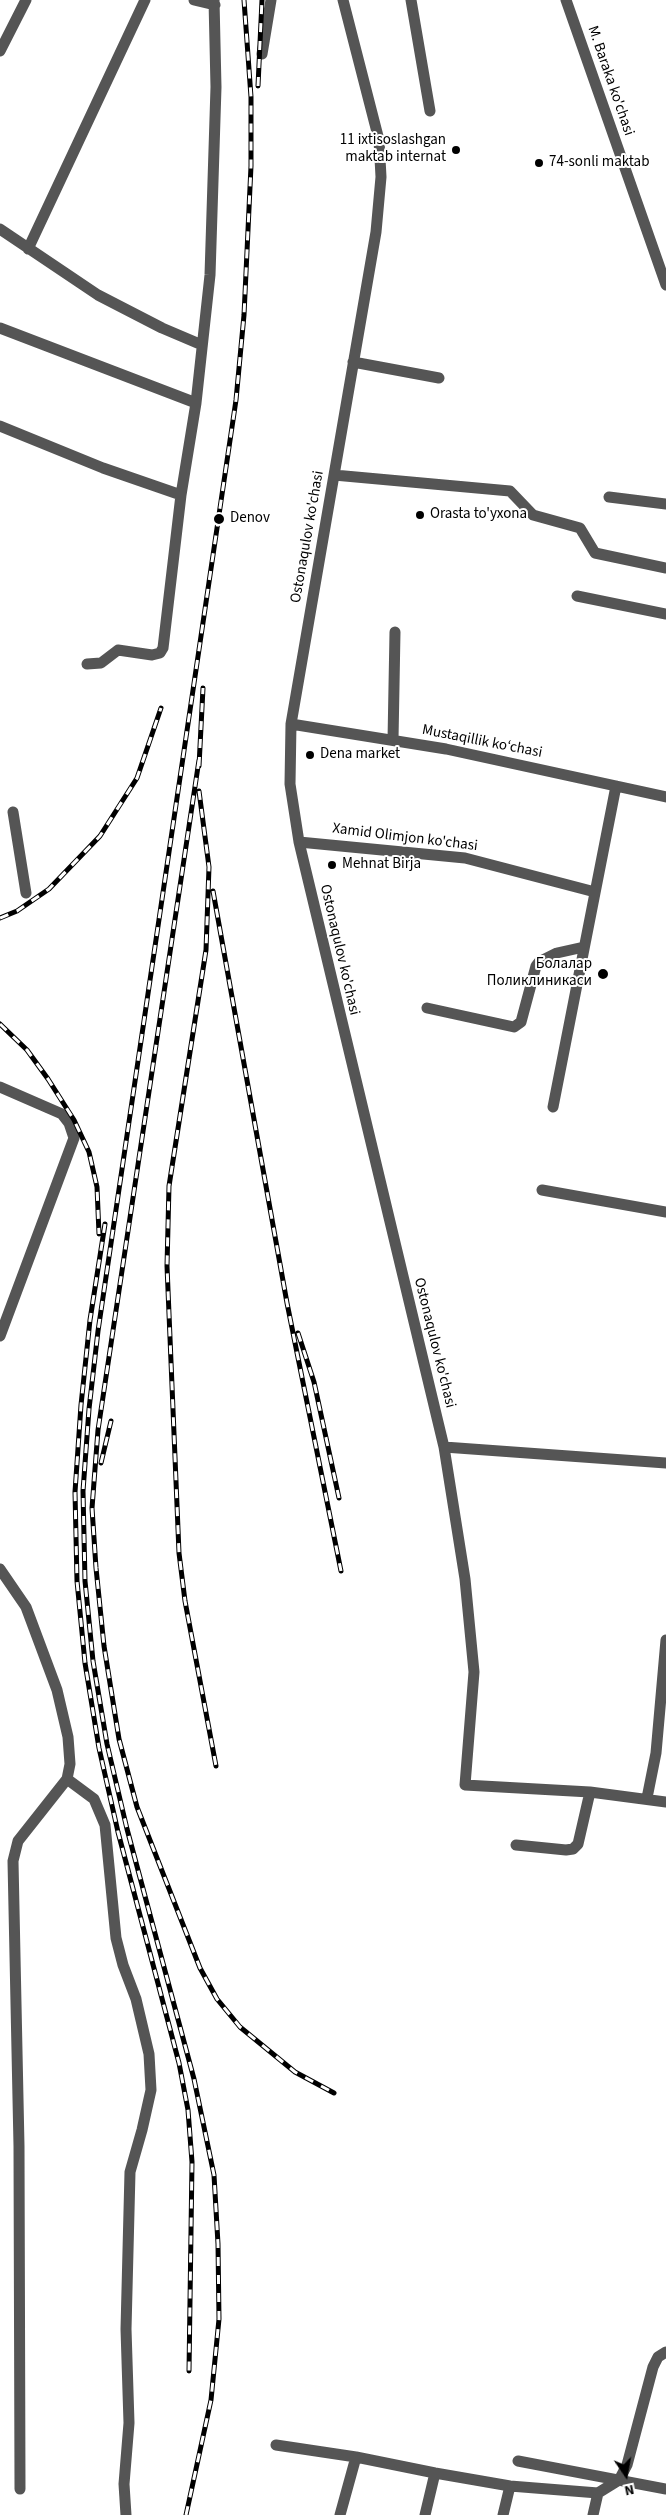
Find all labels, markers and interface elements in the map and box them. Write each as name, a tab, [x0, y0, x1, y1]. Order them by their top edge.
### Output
street label: M. Baraka ko'chasi	[583, 24, 637, 138]
place label: 11 ixtisoslashgan maktab internat	[340, 132, 446, 167]
marker: 11 ixtisoslashgan maktab internat	[450, 144, 462, 156]
place label: 74-sonli maktab	[549, 154, 649, 172]
marker: 74-sonli maktab	[533, 157, 545, 169]
street label: Ostonaqulov ko'chasi	[288, 470, 328, 604]
place label: Orasta to'yxona	[430, 506, 527, 524]
marker: Orasta to'yxona	[414, 509, 426, 521]
place label: Denov	[230, 510, 270, 528]
marker: Denov	[212, 512, 226, 526]
street label: Mustaqillik ko‘chasi	[420, 722, 544, 762]
place label: Dena market	[320, 746, 400, 764]
marker: Dena market	[304, 749, 316, 761]
street label: Xamid Olimjon ko'chasi	[331, 820, 479, 856]
place label: Mehnat Birja	[342, 856, 421, 874]
marker: Mehnat Birja	[326, 859, 338, 871]
street label: Ostonaqulov ko'chasi	[315, 883, 363, 1017]
place label: Болалар Поликлиникаси	[487, 956, 592, 991]
marker: Болалар Поликлиникаси	[596, 967, 610, 981]
street label: Ostonaqulov ko'chasi	[409, 1276, 459, 1410]
north arrow	[601, 2450, 651, 2500]
text: N	[622, 2479, 636, 2500]

